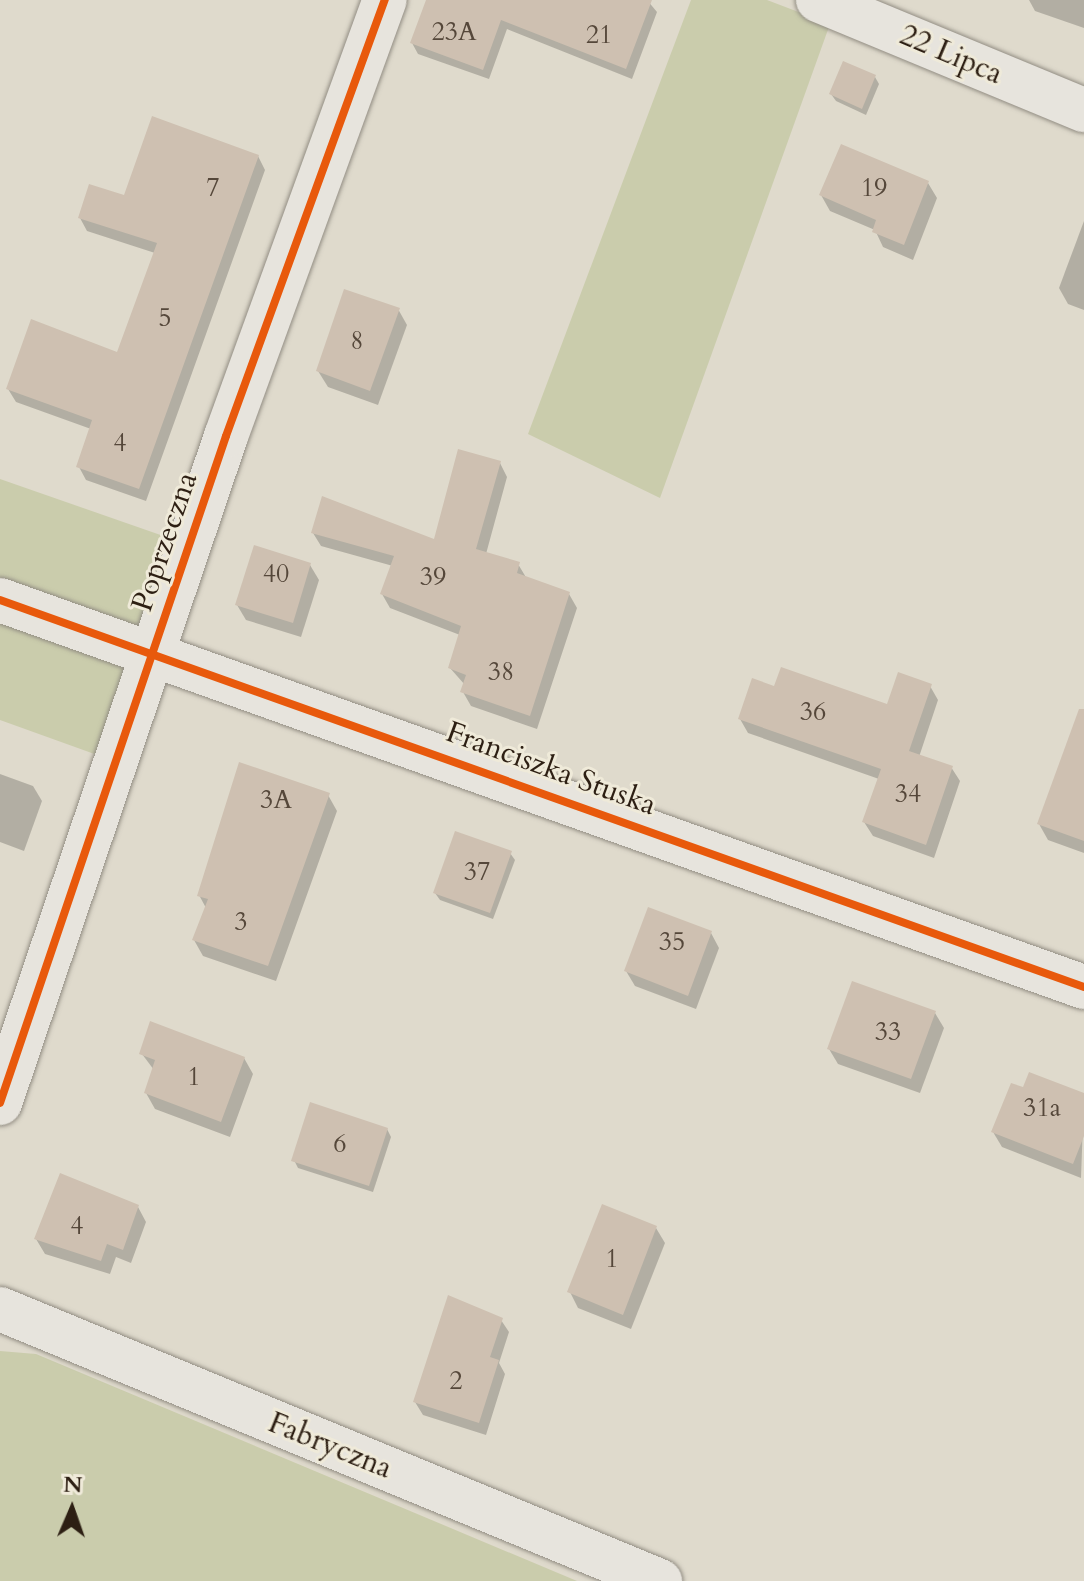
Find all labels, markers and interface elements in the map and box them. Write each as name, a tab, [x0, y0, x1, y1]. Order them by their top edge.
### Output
house number: 23A	[431, 16, 477, 48]
street label: 22 Lipca	[894, 17, 1008, 93]
house number: 21	[586, 19, 612, 51]
house number: 7	[206, 172, 220, 204]
house number: 19	[861, 172, 887, 204]
house number: 5	[158, 302, 172, 334]
house number: 8	[350, 325, 364, 357]
house number: 4	[113, 427, 127, 459]
street label: Poprzeczna	[124, 468, 206, 616]
house number: 40	[263, 558, 289, 590]
house number: 39	[420, 561, 446, 593]
house number: 38	[488, 656, 514, 688]
house number: 36	[800, 696, 826, 728]
street label: Franciszka Stuska	[441, 714, 661, 824]
house number: 34	[895, 778, 921, 810]
house number: 3A	[260, 784, 292, 816]
house number: 37	[464, 856, 490, 888]
house number: 3	[234, 906, 248, 938]
house number: 35	[659, 926, 685, 958]
house number: 33	[875, 1016, 901, 1048]
house number: 1	[187, 1061, 201, 1093]
house number: 31a	[1023, 1092, 1061, 1124]
house number: 6	[333, 1128, 347, 1160]
house number: 4	[70, 1210, 84, 1242]
house number: 1	[605, 1243, 619, 1275]
house number: 2	[449, 1365, 463, 1397]
street label: Fabryczna	[263, 1405, 397, 1487]
north arrow	[32, 1469, 112, 1549]
text: N	[63, 1470, 83, 1500]

